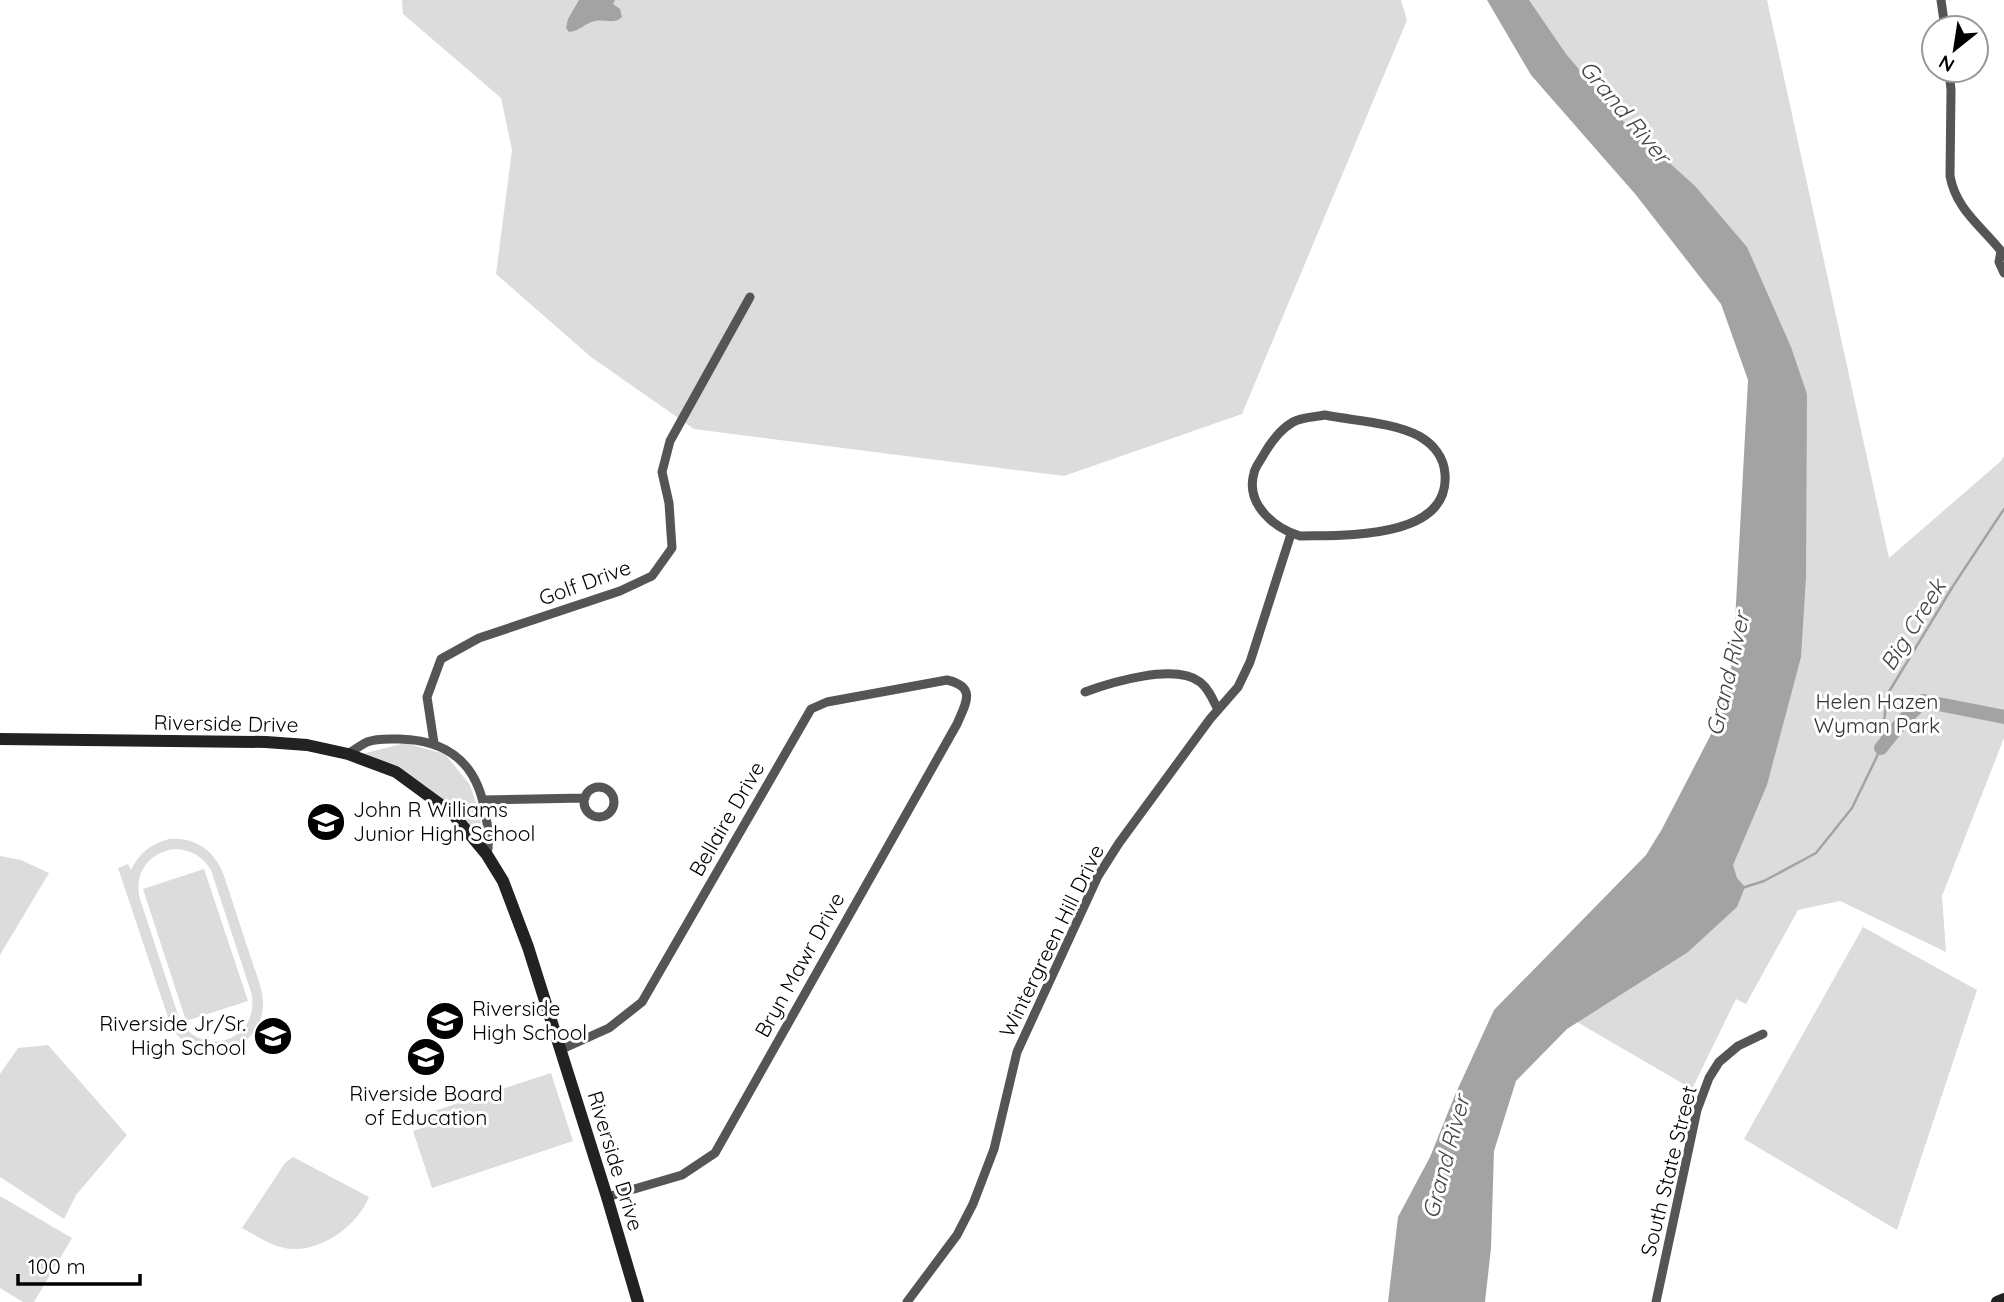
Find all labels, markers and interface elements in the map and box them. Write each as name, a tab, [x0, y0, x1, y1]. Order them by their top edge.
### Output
north arrow	[1920, 14, 1990, 84]
text: N	[1934, 50, 1959, 78]
water label: Grand River	[1574, 54, 1679, 172]
street label: Golf Drive	[535, 553, 634, 611]
water label: Big Creek	[1873, 572, 1953, 676]
water label: Grand River	[1699, 606, 1757, 739]
park label: Helen Hazen Wyman Park	[1814, 688, 1940, 738]
street label: Riverside Drive	[153, 709, 299, 737]
street label: Bellaire Drive	[683, 756, 769, 881]
place label: John R Williams Junior High School	[353, 796, 535, 846]
school or university icon: John R Williams Junior High School	[305, 801, 347, 843]
street label: Wintergreen Hill Drive	[993, 840, 1109, 1041]
street label: Bryn Mawr Drive	[749, 888, 850, 1042]
place label: Riverside High School	[472, 995, 587, 1045]
school or university icon: Riverside High School	[424, 1000, 466, 1042]
place label: Riverside Jr/Sr. High School	[99, 1010, 246, 1060]
school or university icon: Riverside Jr/Sr. High School	[252, 1015, 294, 1057]
school or university icon: Riverside Board of Education	[405, 1036, 447, 1078]
place label: Riverside Board of Education	[349, 1080, 503, 1130]
street label: South State Street	[1634, 1083, 1702, 1259]
street label: Riverside Drive	[582, 1088, 650, 1234]
water label: Grand River	[1415, 1089, 1477, 1222]
scale bar	[18, 1242, 140, 1286]
text: 100 m	[28, 1253, 86, 1279]

